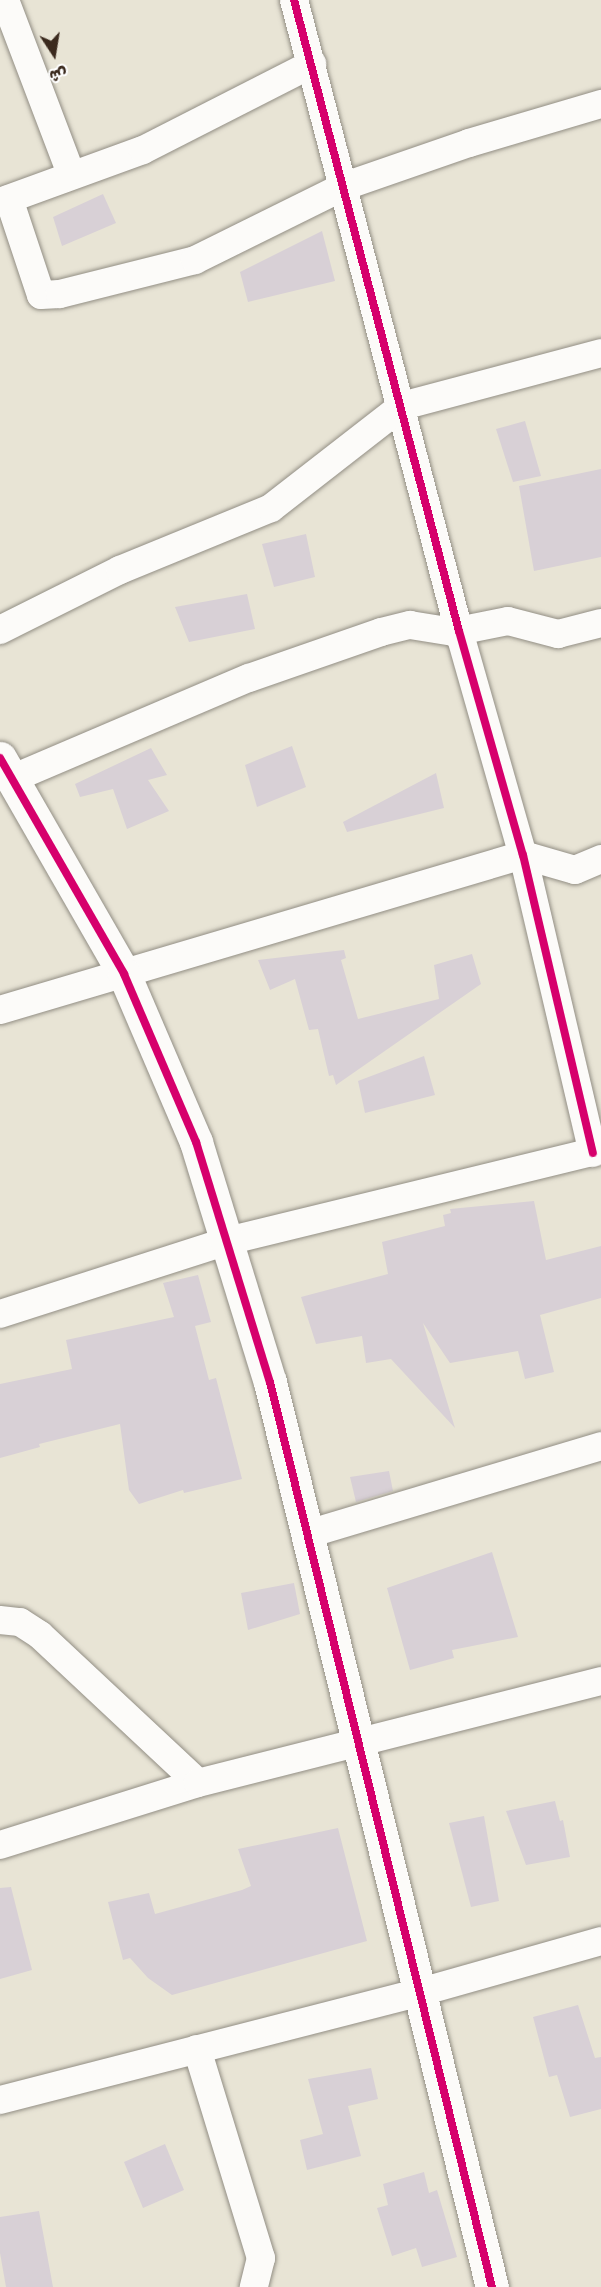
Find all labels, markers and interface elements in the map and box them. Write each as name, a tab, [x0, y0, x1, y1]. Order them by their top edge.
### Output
north arrow	[24, 24, 84, 84]
text: ش	[47, 61, 68, 83]

